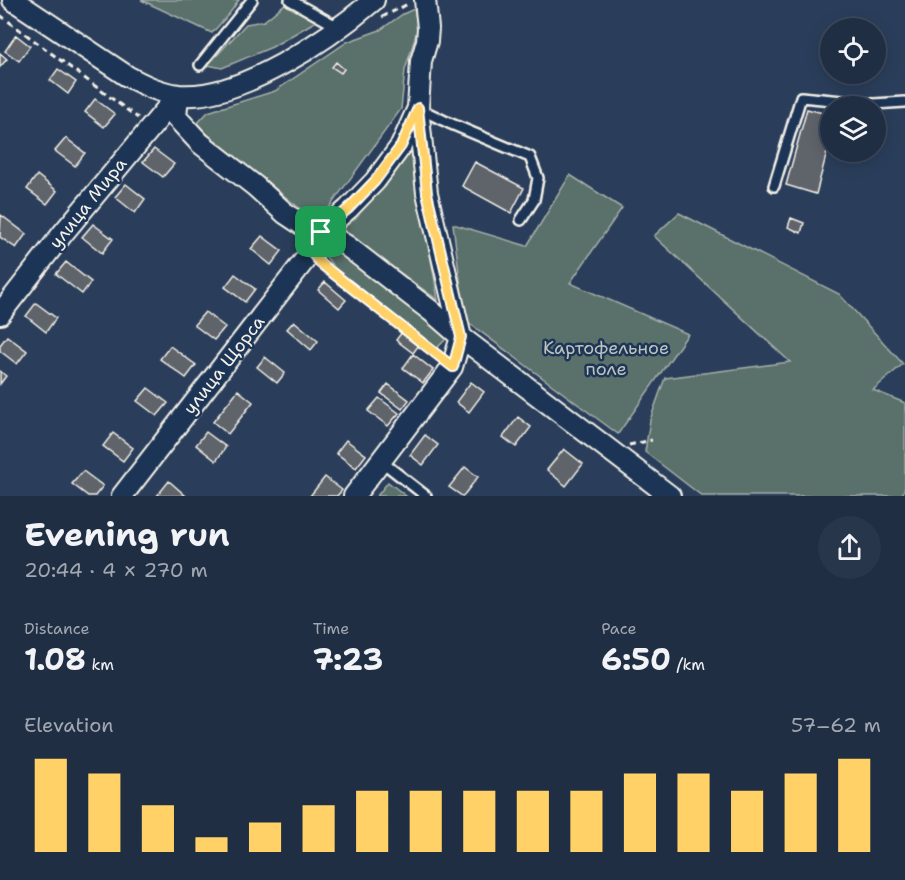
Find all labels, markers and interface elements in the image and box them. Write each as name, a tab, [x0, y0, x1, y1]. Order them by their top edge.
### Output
map controls	[820, 18, 886, 162]
button: locate	[820, 18, 886, 84]
button: layers	[820, 96, 886, 162]
street label: улица Мира	[44, 152, 132, 254]
pin	[295, 206, 346, 257]
icon: arrive	[304, 215, 337, 248]
street label: улица Щорса	[178, 311, 270, 419]
park label: Картофельное поле	[543, 336, 669, 381]
text: Evening run	[24, 512, 230, 557]
button: share	[818, 516, 881, 579]
text: 20:44 · 4 × 270 m	[24, 557, 208, 583]
text: Distance	[24, 618, 90, 639]
text: Time	[313, 618, 349, 639]
text: Pace	[601, 618, 637, 639]
text: 1.08	[24, 639, 86, 680]
text: 7:23	[313, 639, 383, 680]
text: 6:50	[601, 639, 671, 680]
text: km	[86, 654, 114, 675]
text: /km	[671, 654, 705, 675]
text: Elevation	[24, 712, 114, 738]
text: 57–62 m	[791, 712, 881, 738]

